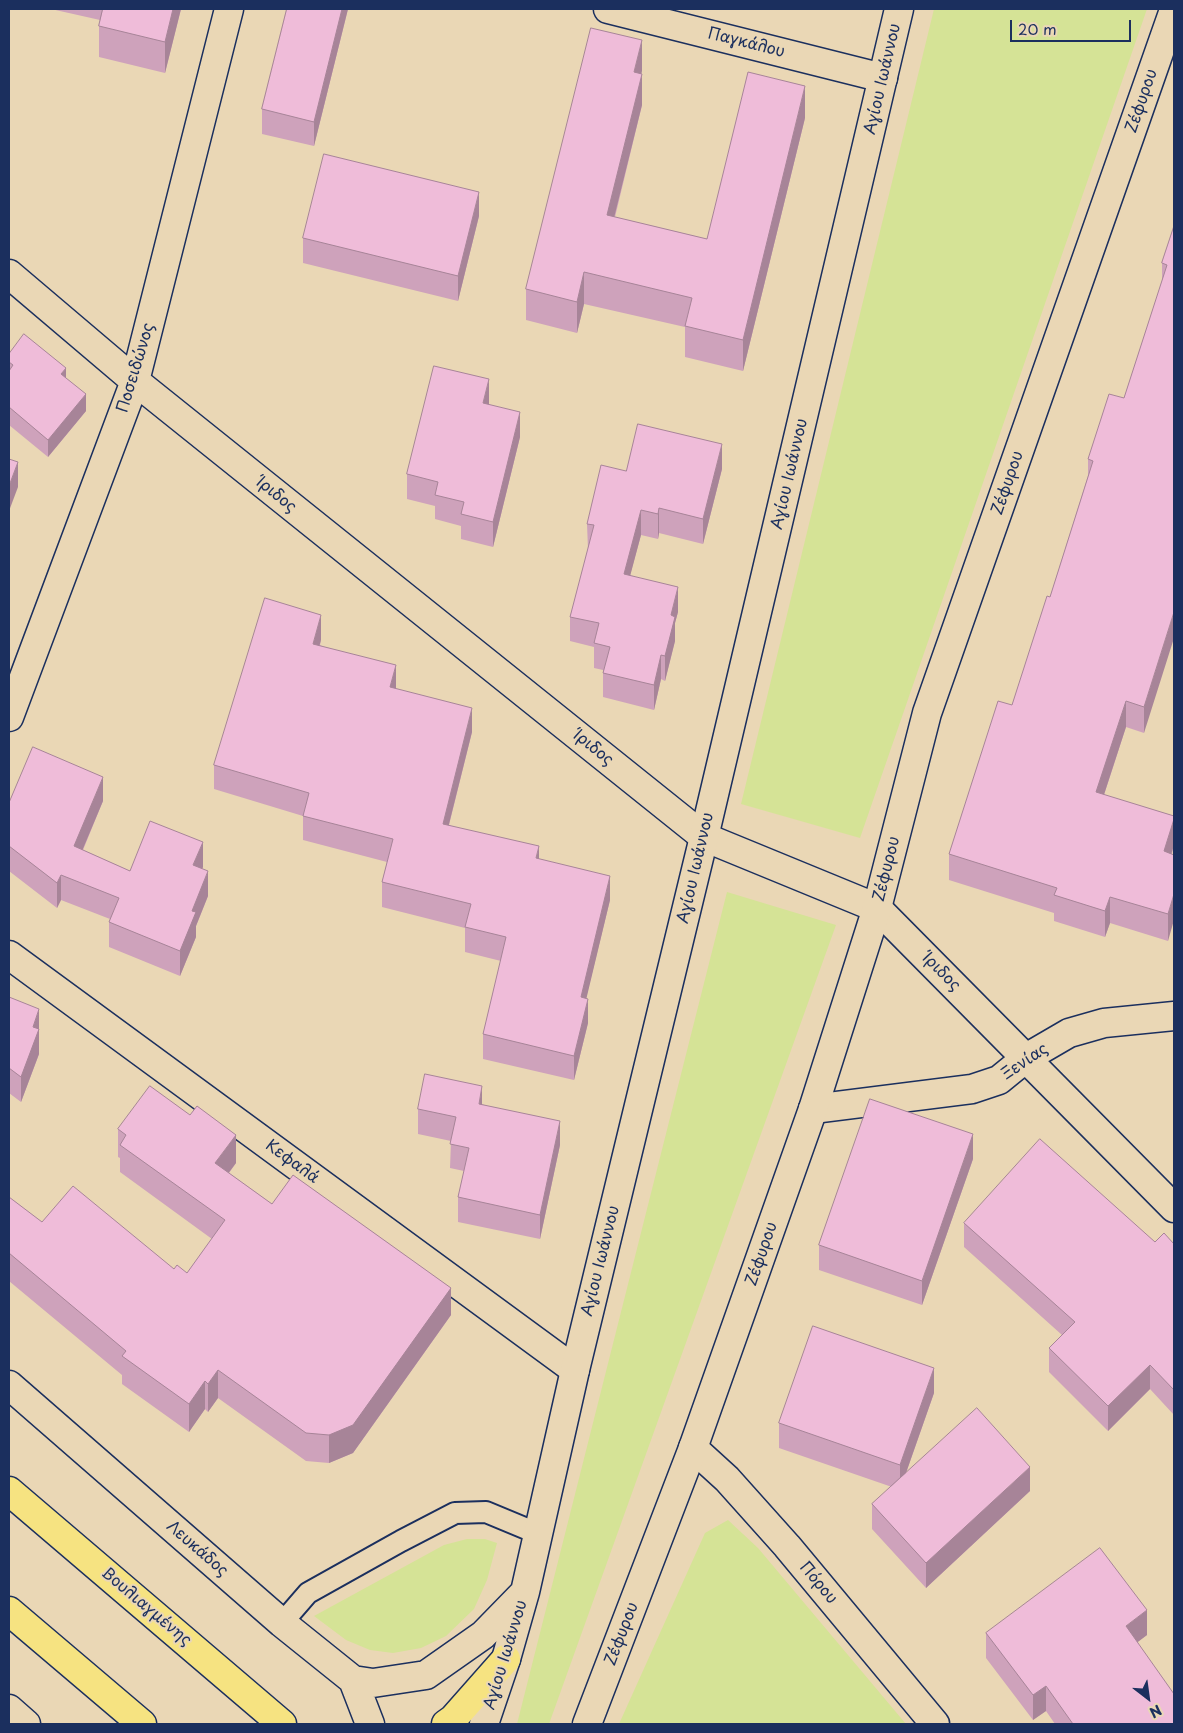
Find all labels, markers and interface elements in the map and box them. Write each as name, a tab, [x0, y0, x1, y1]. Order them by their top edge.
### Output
scale bar	[1013, 10, 1134, 42]
text: 20 m	[1018, 17, 1057, 40]
street label: Αγίου Ιωάννου	[861, 22, 905, 136]
street label: Παγκάλου	[705, 24, 787, 62]
street label: Ζέφυρου	[1122, 67, 1162, 135]
street label: Ποσειδώνος	[113, 321, 159, 415]
street label: Αγίου Ιωάννου	[768, 417, 812, 531]
street label: Ζέφυρου	[988, 449, 1028, 517]
street label: Ίριδος	[252, 473, 300, 517]
street label: Ίριδος	[569, 726, 617, 770]
street label: Αγίου Ιωάννου	[674, 811, 718, 925]
street label: Ζέφυρου	[870, 835, 904, 903]
street label: Ίριδος	[918, 949, 964, 995]
street label: Ξενίας	[998, 1040, 1052, 1084]
street label: Κεφαλά	[261, 1136, 323, 1188]
street label: Αγίου Ιωάννου	[578, 1204, 624, 1318]
street label: Ζέφυρου	[742, 1220, 782, 1288]
street label: Λευκάδος	[162, 1517, 232, 1581]
street label: Πόρου	[795, 1558, 841, 1608]
street label: Βουλιαγμένης	[97, 1564, 195, 1650]
street label: Αγίου Ιωάννου	[480, 1598, 532, 1712]
street label: Ζέφυρου	[601, 1600, 643, 1668]
north arrow	[1123, 1673, 1173, 1723]
text: N	[1146, 1700, 1166, 1723]

